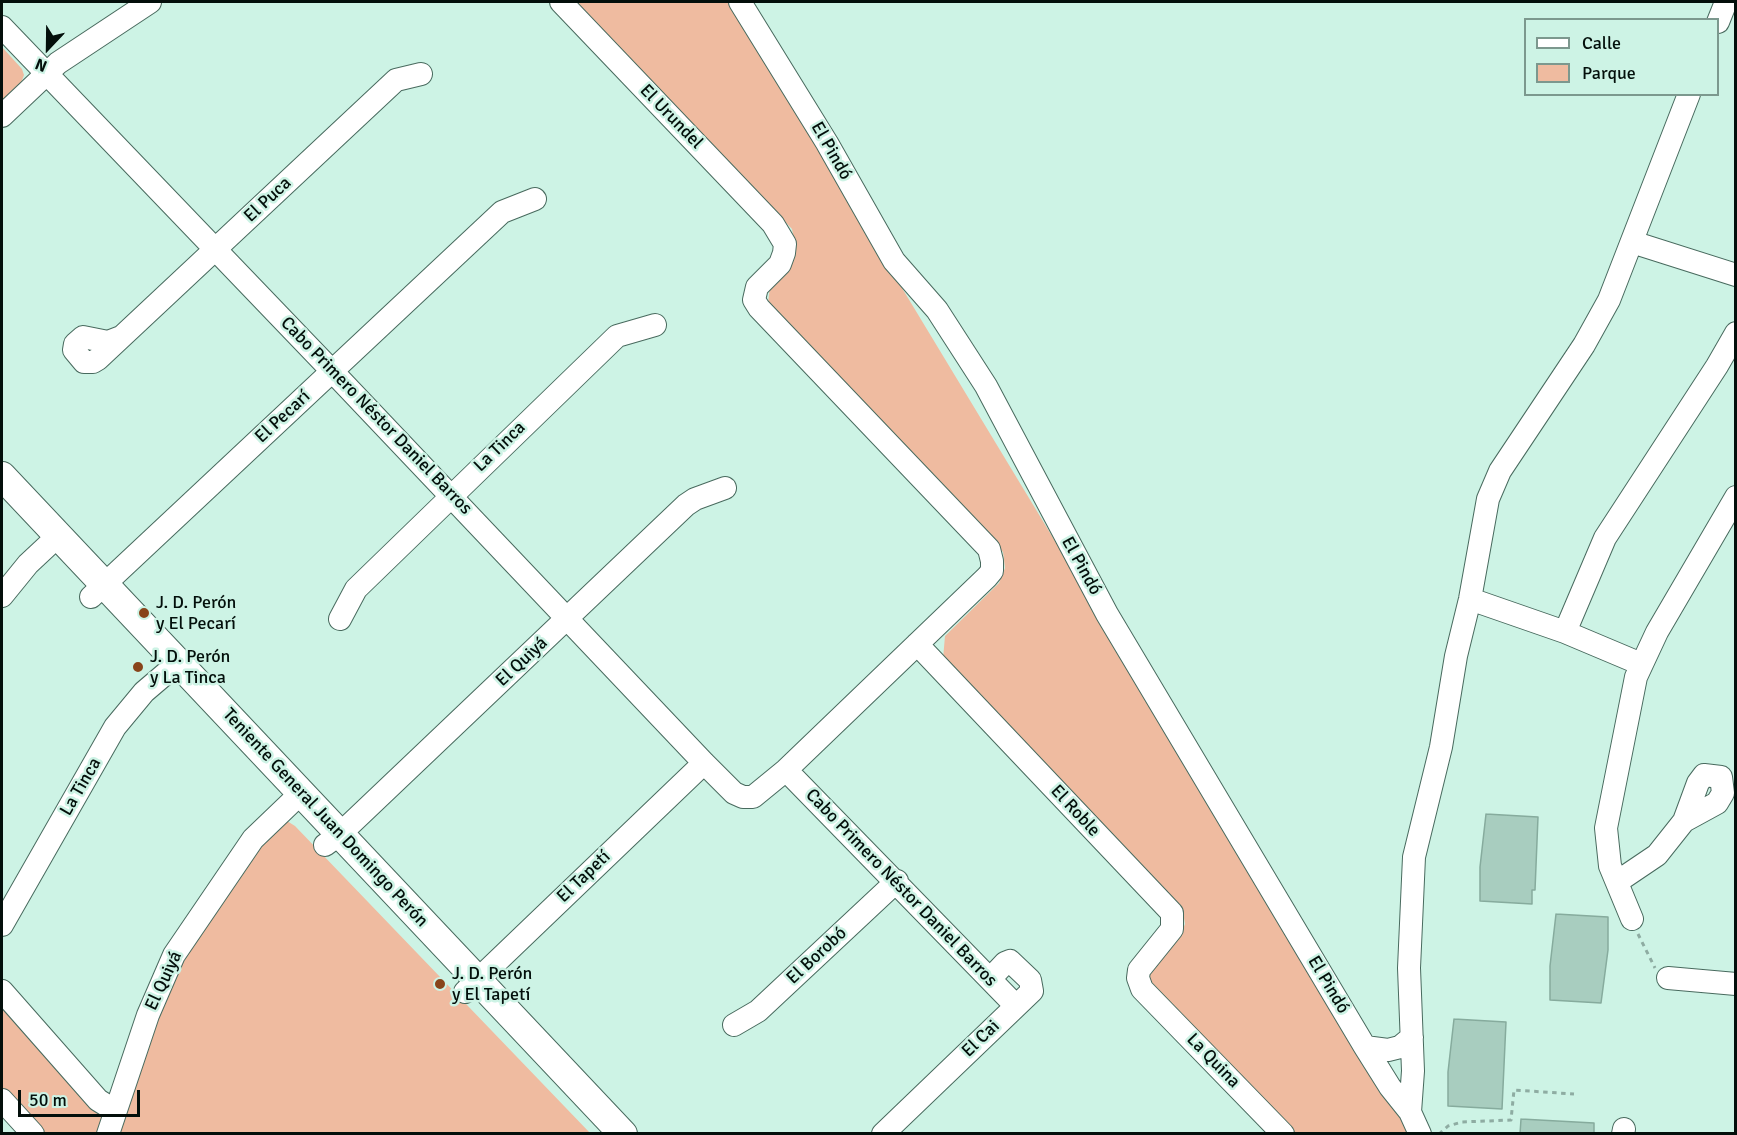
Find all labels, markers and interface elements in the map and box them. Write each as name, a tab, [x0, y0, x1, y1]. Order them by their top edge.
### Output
north arrow	[18, 18, 78, 78]
legend	[1524, 18, 1719, 96]
text: Calle	[1582, 32, 1621, 54]
text: N	[32, 53, 50, 76]
text: Parque	[1582, 62, 1636, 84]
street label: El Urundel	[635, 80, 707, 154]
street label: El Pindó	[806, 118, 856, 184]
street label: El Puca	[240, 173, 296, 227]
street label: Cabo Primero Néstor Daniel Barros	[276, 313, 476, 519]
street label: El Pecarí	[251, 386, 315, 448]
street label: La Tinca	[470, 417, 530, 477]
street label: El Pindó	[1056, 533, 1106, 599]
place label: J. D. Perón y El Pecarí	[156, 592, 236, 634]
marker: J. D. Perón y El Pecarí	[137, 606, 151, 620]
street label: El Quiyá	[492, 633, 552, 691]
place label: J. D. Perón y La Tinca	[150, 646, 230, 688]
marker: J. D. Perón y La Tinca	[131, 660, 145, 674]
street label: Teniente General Juan Domingo Perón	[218, 704, 432, 932]
street label: La Tinca	[56, 754, 106, 820]
street label: El Roble	[1046, 781, 1104, 841]
street label: Cabo Primero Néstor Daniel Barros	[801, 785, 1001, 991]
street label: El Tapetí	[553, 846, 615, 908]
street label: El Borobó	[783, 923, 851, 989]
street label: El Quiyá	[141, 948, 187, 1014]
street label: El Pindó	[1302, 952, 1354, 1018]
place label: J. D. Perón y El Tapetí	[452, 963, 532, 1006]
marker: J. D. Perón y El Tapetí	[433, 977, 447, 991]
street label: El Cai	[958, 1016, 1004, 1062]
street label: La Quina	[1182, 1029, 1244, 1093]
scale bar	[21, 1078, 142, 1116]
text: 50 m	[29, 1089, 67, 1111]

